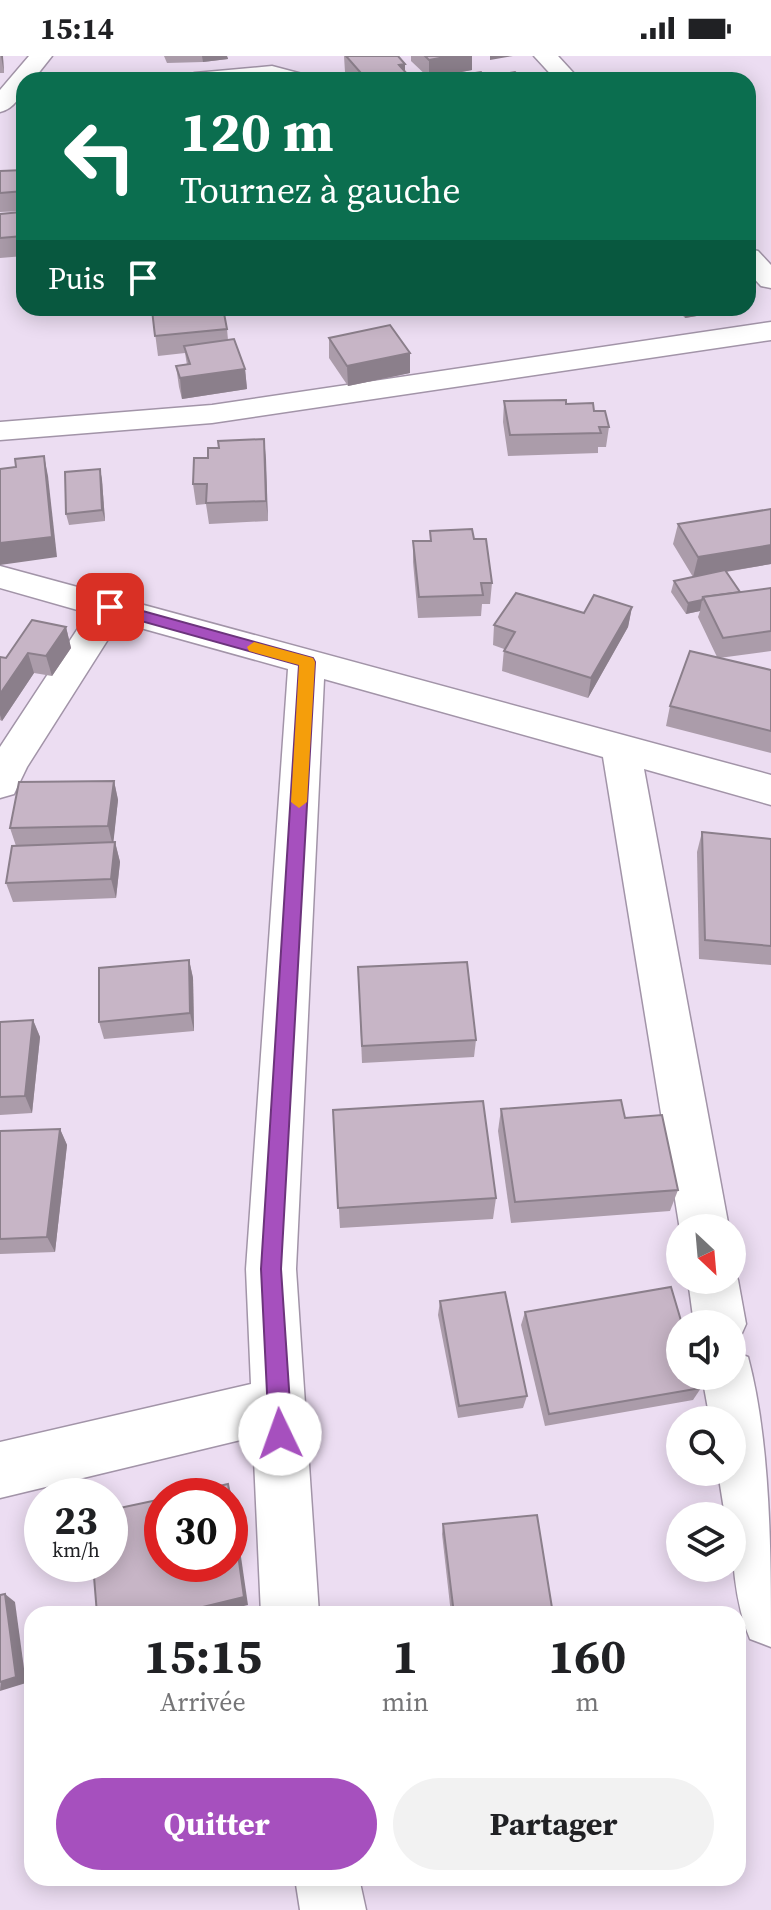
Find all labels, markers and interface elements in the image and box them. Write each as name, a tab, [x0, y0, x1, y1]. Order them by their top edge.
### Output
text: 15:14	[40, 8, 114, 49]
text: 120 m	[180, 93, 334, 170]
icon: left	[48, 104, 152, 208]
text: Tournez à gauche	[180, 166, 461, 215]
icon: arrive	[121, 256, 165, 300]
text: Puis	[48, 258, 105, 299]
pin	[76, 573, 144, 641]
icon: arrive	[88, 585, 132, 629]
north arrow	[666, 1214, 746, 1294]
map controls	[666, 1214, 746, 1582]
button: sound	[666, 1310, 746, 1390]
position arrow	[238, 1392, 322, 1476]
button: search	[666, 1406, 746, 1486]
speed limit sign: 30	[144, 1478, 248, 1582]
text: 23	[54, 1493, 98, 1547]
button: layers	[666, 1502, 746, 1582]
text: km/h	[52, 1536, 100, 1564]
text: 15:15	[144, 1623, 262, 1689]
text: 1	[392, 1623, 418, 1689]
text: 160	[548, 1623, 626, 1689]
text: Arrivée	[160, 1684, 246, 1720]
text: min	[382, 1684, 429, 1720]
text: m	[576, 1684, 599, 1720]
button: Quitter	[56, 1778, 377, 1870]
button: Partager	[393, 1778, 714, 1870]

